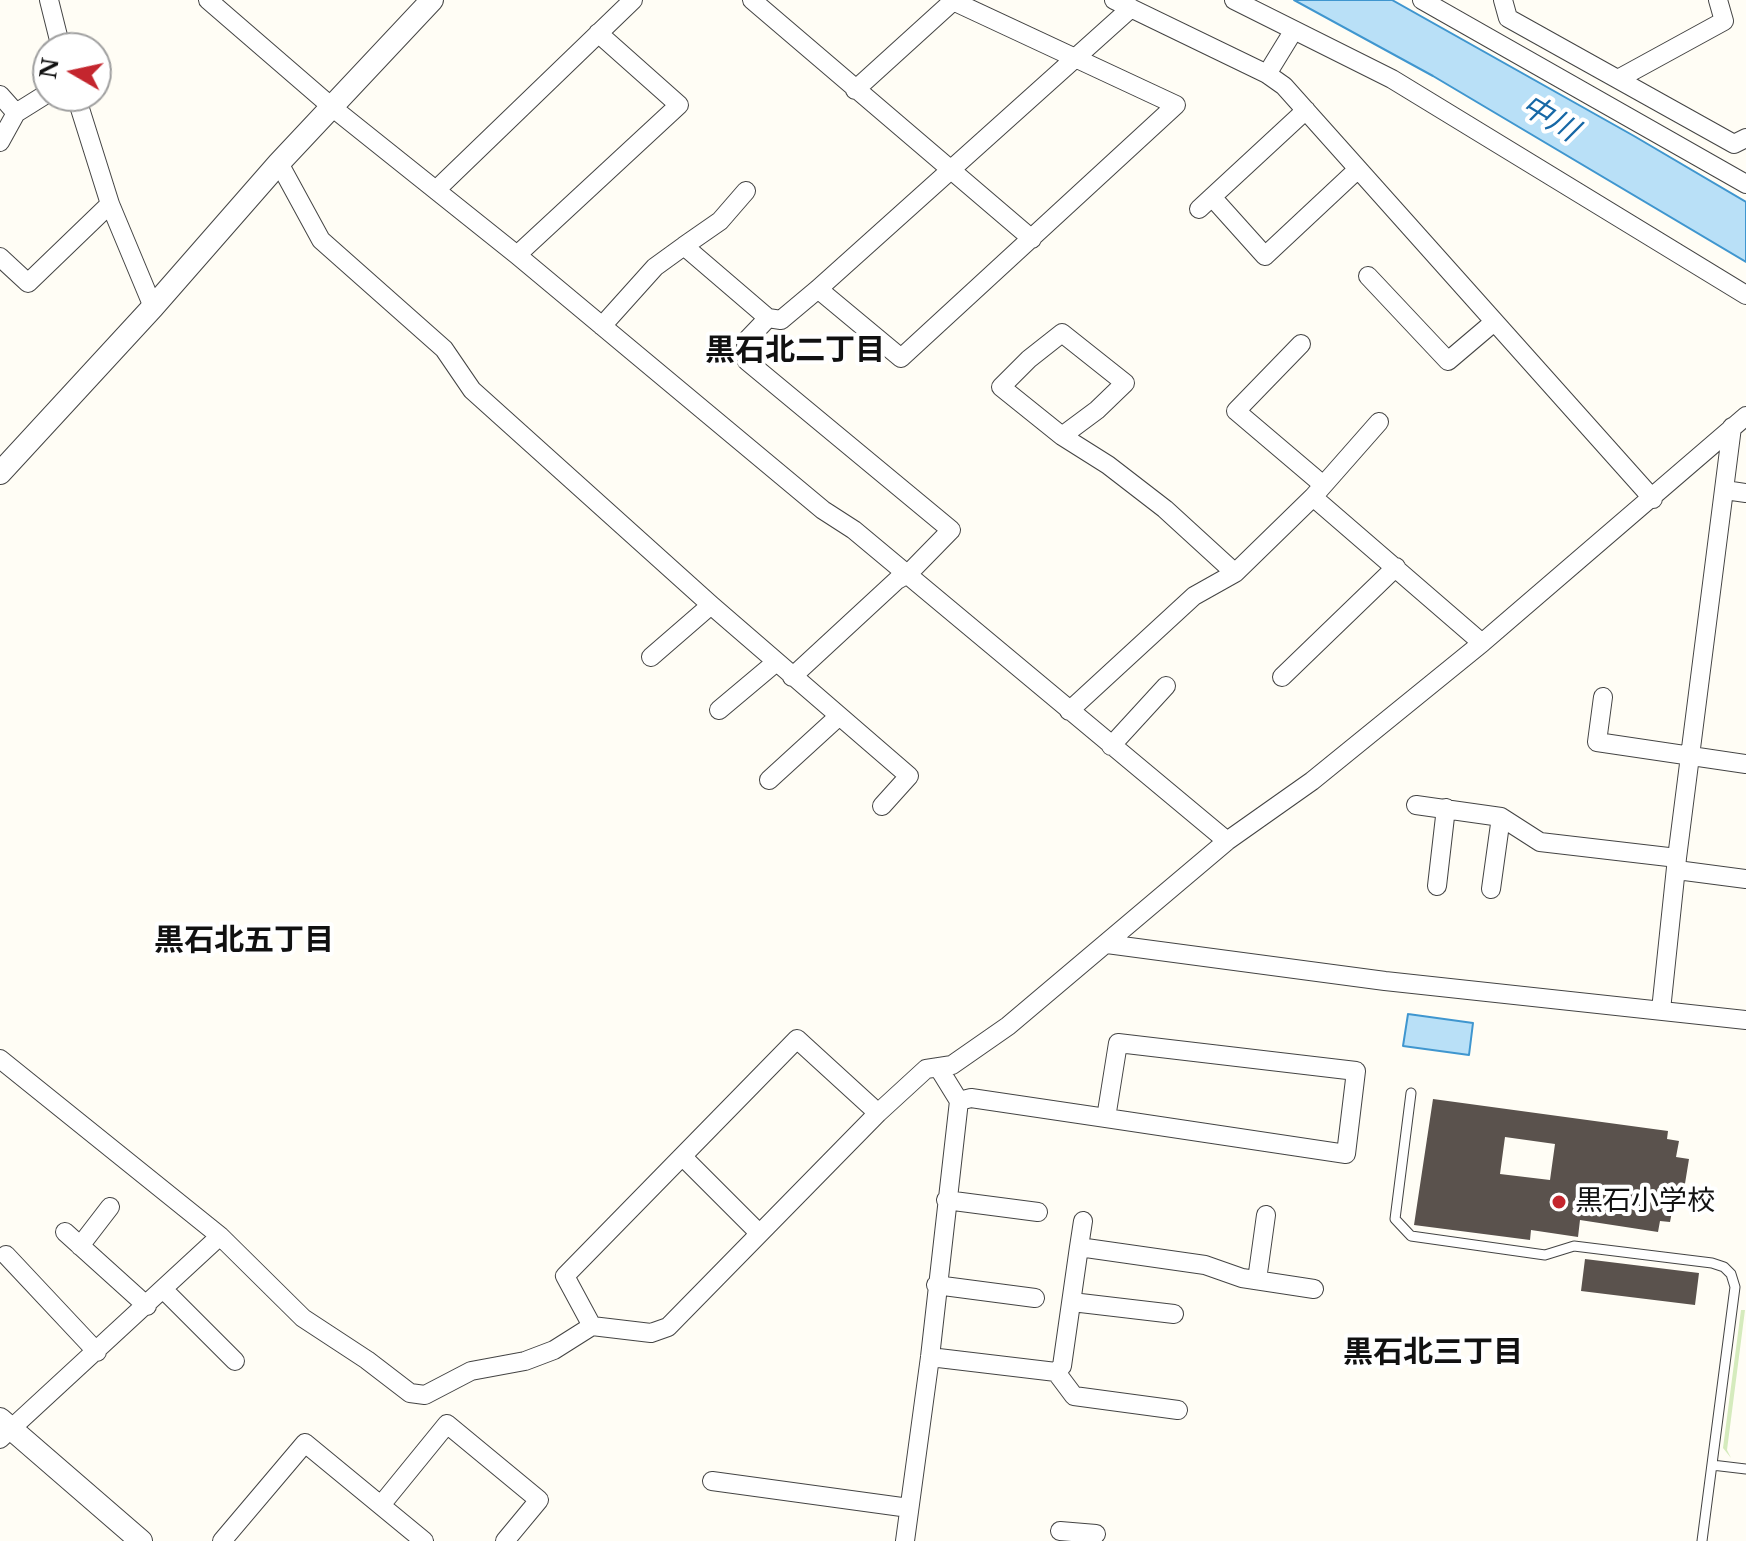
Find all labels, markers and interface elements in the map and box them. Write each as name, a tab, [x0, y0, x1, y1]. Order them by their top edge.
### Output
north arrow	[32, 32, 112, 112]
text: N	[35, 56, 65, 81]
water label: 中川	[1514, 88, 1584, 150]
district label: 黒石北二丁目	[705, 334, 885, 370]
district label: 黒石北五丁目	[154, 924, 334, 960]
place label: 黒石小学校	[1575, 1185, 1715, 1219]
marker: 黒石小学校	[1550, 1193, 1568, 1211]
district label: 黒石北三丁目	[1343, 1336, 1523, 1372]

